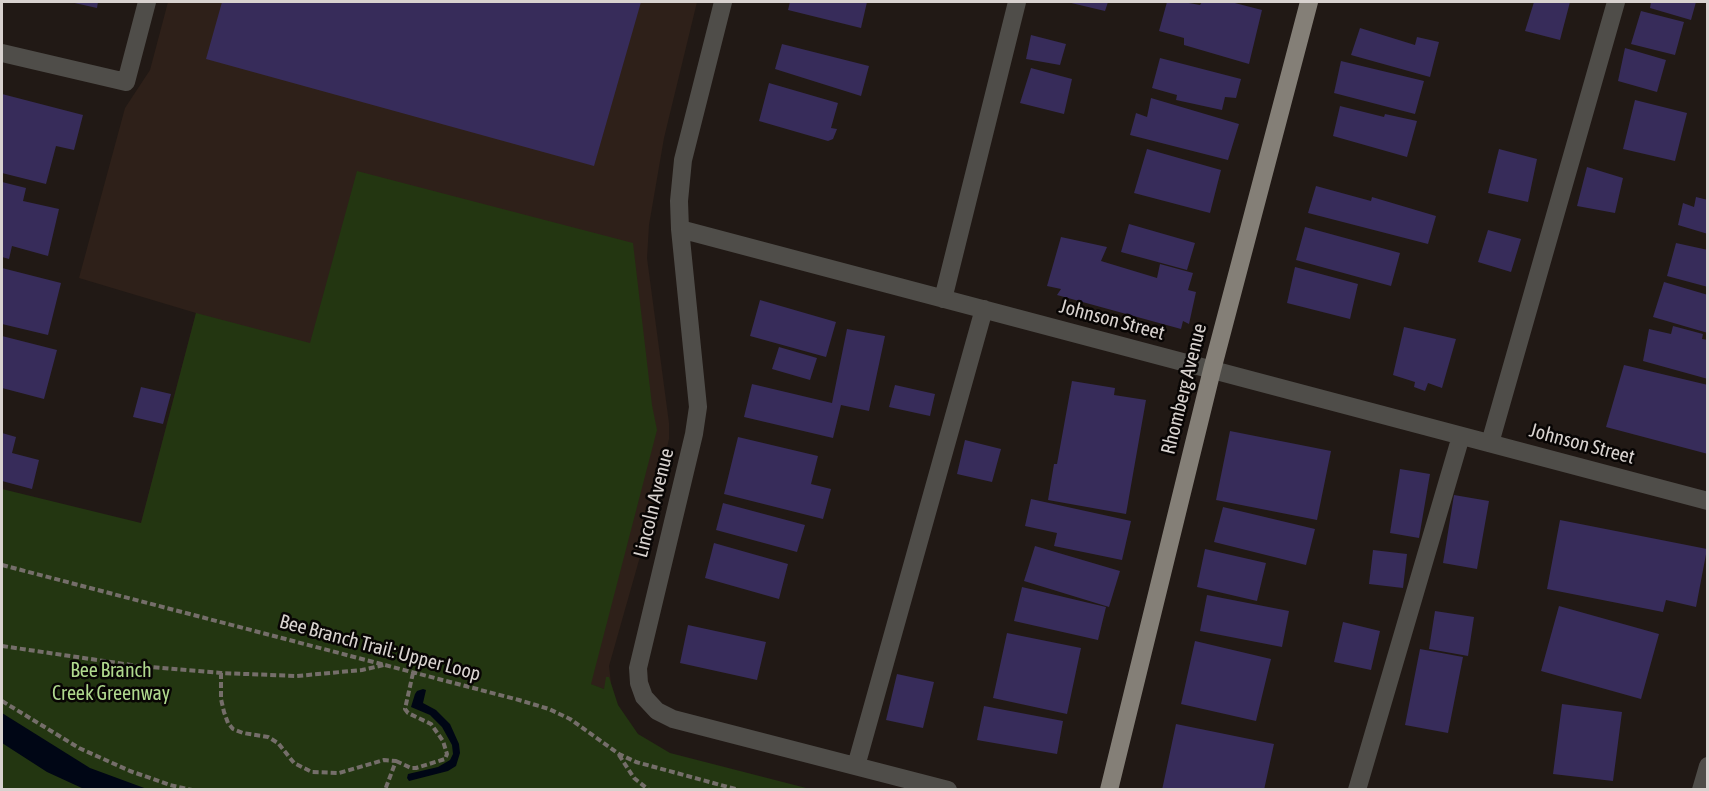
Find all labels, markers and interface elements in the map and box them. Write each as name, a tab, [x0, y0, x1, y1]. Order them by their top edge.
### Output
street label: Johnson Street	[1057, 294, 1167, 346]
street label: Rhomberg Avenue	[1156, 321, 1212, 457]
street label: Johnson Street	[1527, 418, 1637, 470]
street label: Lincoln Avenue	[629, 446, 679, 560]
street label: Bee Branch Trail: Upper Loop	[277, 610, 483, 686]
park label: Bee Branch Creek Greenway	[52, 659, 170, 706]

